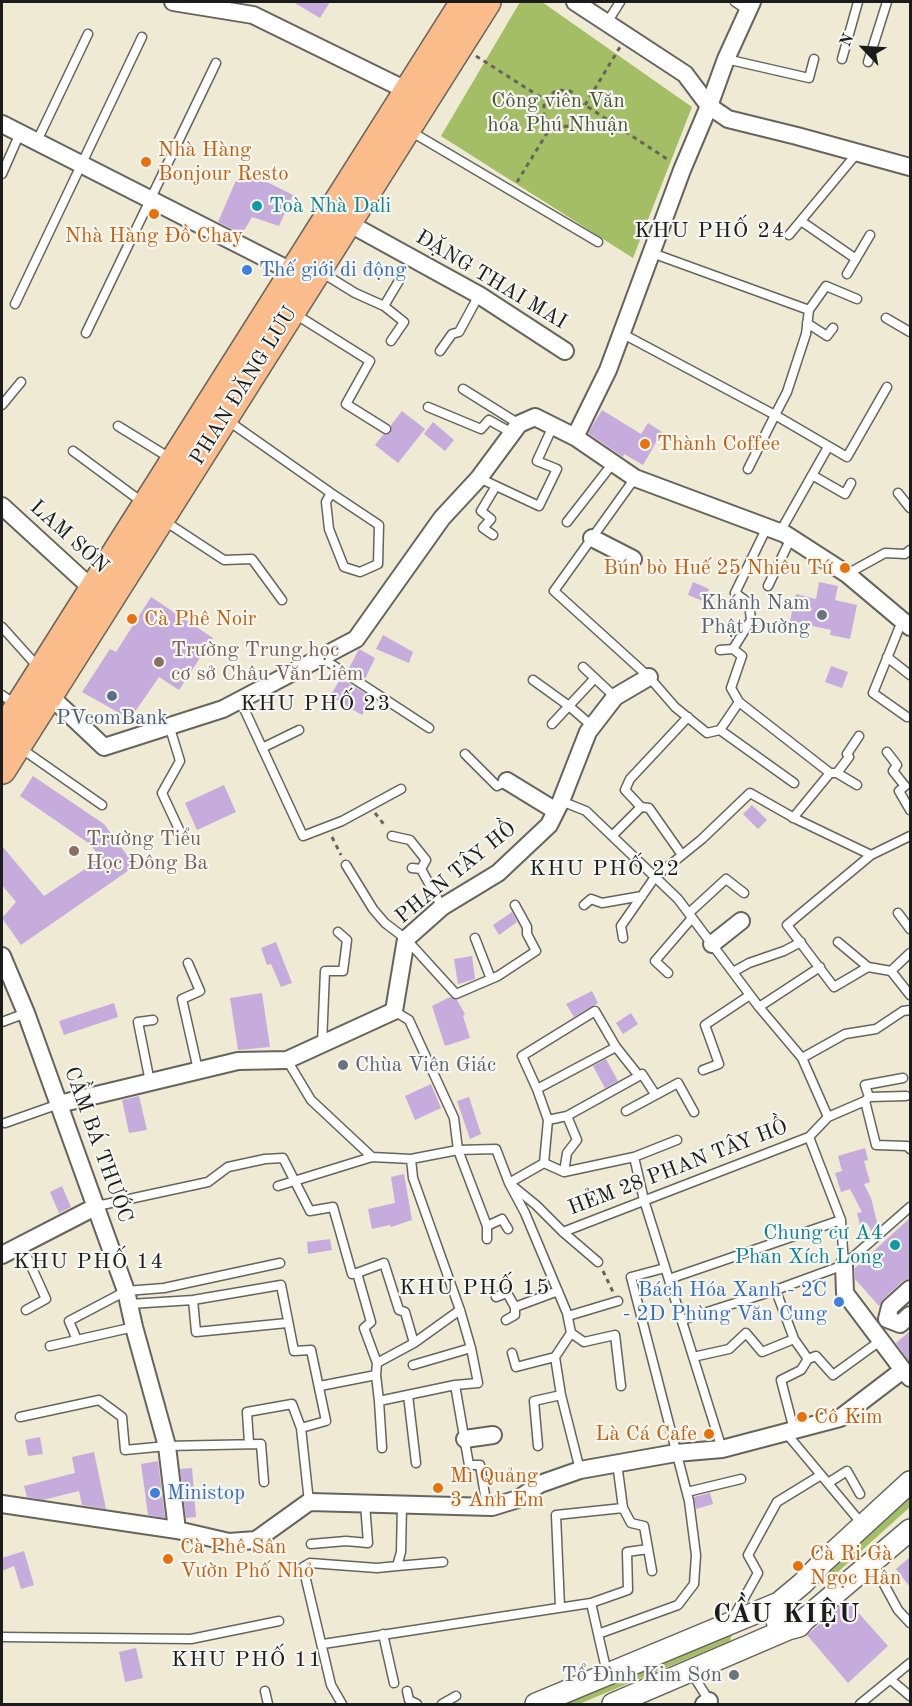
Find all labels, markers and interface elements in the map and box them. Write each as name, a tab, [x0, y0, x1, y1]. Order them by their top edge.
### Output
north arrow	[834, 18, 894, 78]
text: N	[838, 31, 858, 49]
park label: Công viên Văn hóa Phú Nhuận	[487, 88, 629, 138]
place label: Nhà Hàng Bonjour Resto	[158, 137, 289, 187]
marker: Nhà Hàng Bonjour Resto	[139, 155, 153, 169]
place label: Toà Nhà Dali	[269, 193, 391, 219]
marker: Toà Nhà Dali	[250, 199, 264, 213]
marker: Nhà Hàng Đồ Chay	[147, 207, 161, 221]
district label: KHU PHỐ 24	[634, 218, 786, 244]
place label: Nhà Hàng Đồ Chay	[65, 223, 243, 249]
street label: ĐẶNG THAI MAI	[411, 225, 571, 335]
place label: Thế giới di động	[259, 257, 407, 283]
marker: Thế giới di động	[240, 263, 254, 277]
street label: PHAN ĐĂNG LƯU	[185, 302, 303, 470]
place label: Thành Coffee	[657, 431, 780, 457]
marker: Thành Coffee	[638, 437, 652, 451]
street label: LAM SƠN	[24, 495, 114, 579]
place label: Bún bò Huế 25 Nhiêu Tứ	[603, 555, 833, 581]
marker: Bún bò Huế 25 Nhiêu Tứ	[838, 561, 852, 575]
place label: Khánh Nam Phật Đường	[700, 590, 810, 640]
place label: Cà Phê Noir	[144, 606, 256, 632]
marker: Khánh Nam Phật Đường	[815, 608, 829, 622]
marker: Cà Phê Noir	[125, 612, 139, 626]
place label: Trường Trung học cơ sở Châu Văn Liêm	[171, 637, 364, 687]
marker: Trường Trung học cơ sở Châu Văn Liêm	[152, 655, 166, 669]
marker: PVcomBank	[105, 689, 119, 703]
district label: KHU PHỐ 23	[240, 691, 392, 717]
place label: PVcomBank	[56, 705, 168, 731]
street label: PHAN TÂY HỒ	[390, 817, 522, 929]
place label: Trường Tiểu Học Đông Ba	[86, 826, 208, 876]
marker: Trường Tiểu Học Đông Ba	[67, 844, 81, 858]
district label: KHU PHỐ 22	[529, 856, 681, 882]
place label: Chùa Viên Giác	[355, 1052, 496, 1078]
marker: Chùa Viên Giác	[336, 1058, 350, 1072]
street label: CẦM BÁ THƯỚC	[58, 1064, 138, 1226]
street label: HẺM 28 PHAN TÂY HỒ	[565, 1114, 791, 1222]
place label: Chung cư A4 Phan Xích Long	[735, 1220, 883, 1270]
marker: Chung cư A4 Phan Xích Long	[888, 1238, 902, 1252]
district label: KHU PHỐ 14	[13, 1249, 165, 1275]
district label: KHU PHỐ 15	[399, 1275, 551, 1301]
place label: Bách Hóa Xanh - 2C - 2D Phùng Văn Cung	[623, 1277, 827, 1327]
marker: Bách Hóa Xanh - 2C - 2D Phùng Văn Cung	[832, 1295, 846, 1309]
place label: Cô Kim	[814, 1404, 883, 1430]
marker: Cô Kim	[795, 1410, 809, 1424]
place label: Là Cá Cafe	[595, 1421, 697, 1447]
marker: Là Cá Cafe	[702, 1427, 716, 1441]
place label: Mì Quảng 3 Anh Em	[450, 1463, 544, 1513]
place label: Ministop	[167, 1480, 245, 1506]
marker: Mì Quảng 3 Anh Em	[431, 1481, 445, 1495]
marker: Ministop	[148, 1486, 162, 1500]
place label: Cà Phê Sân Vườn Phố Nhỏ	[180, 1534, 314, 1584]
place label: Cà Ri Gà Ngọc Hân	[810, 1541, 901, 1591]
marker: Cà Phê Sân Vườn Phố Nhỏ	[161, 1552, 175, 1566]
marker: Cà Ri Gà Ngọc Hân	[791, 1559, 805, 1573]
district label: CẦU KIỆU	[713, 1599, 861, 1631]
district label: KHU PHỐ 11	[171, 1647, 323, 1673]
place label: Tổ Đình Kim Sơn	[561, 1662, 722, 1688]
marker: Tổ Đình Kim Sơn	[727, 1668, 741, 1682]

